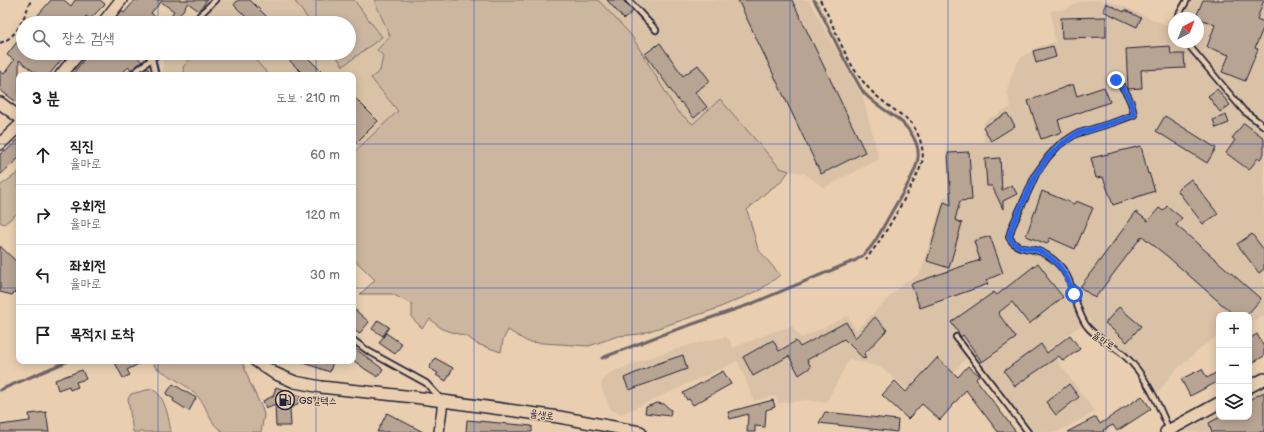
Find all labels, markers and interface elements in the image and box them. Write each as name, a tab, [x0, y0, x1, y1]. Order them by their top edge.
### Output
north arrow	[1168, 12, 1204, 48]
search box	[16, 16, 356, 60]
icon: search	[30, 27, 52, 49]
text: 장소 검색	[62, 29, 114, 48]
route end	[1107, 71, 1125, 89]
text: 3 분	[32, 89, 60, 109]
text: 도보 · 210 m	[276, 90, 340, 106]
text: 직진	[70, 137, 94, 156]
icon: ahead	[32, 144, 54, 166]
text: 60 m	[310, 147, 340, 163]
text: 율마로	[70, 156, 101, 172]
text: 우회전	[70, 197, 106, 216]
icon: right	[32, 204, 54, 226]
text: 120 m	[305, 207, 340, 223]
text: 율마로	[70, 216, 101, 232]
text: 좌회전	[70, 257, 106, 276]
icon: left	[32, 264, 54, 286]
text: 30 m	[310, 267, 340, 283]
text: 율마로	[70, 276, 101, 292]
route start	[1065, 285, 1083, 303]
map controls	[1216, 312, 1252, 420]
button: +	[1216, 312, 1252, 348]
icon: arrive	[32, 324, 54, 346]
text: 목적지 도착	[70, 325, 134, 344]
street label: 율마로	[1090, 329, 1117, 353]
button: −	[1216, 348, 1252, 384]
button: layers	[1216, 384, 1252, 420]
fuel station icon: GS칼텍스	[274, 389, 296, 411]
place label: GS칼텍스	[299, 395, 337, 407]
street label: 율생로	[529, 407, 555, 423]

